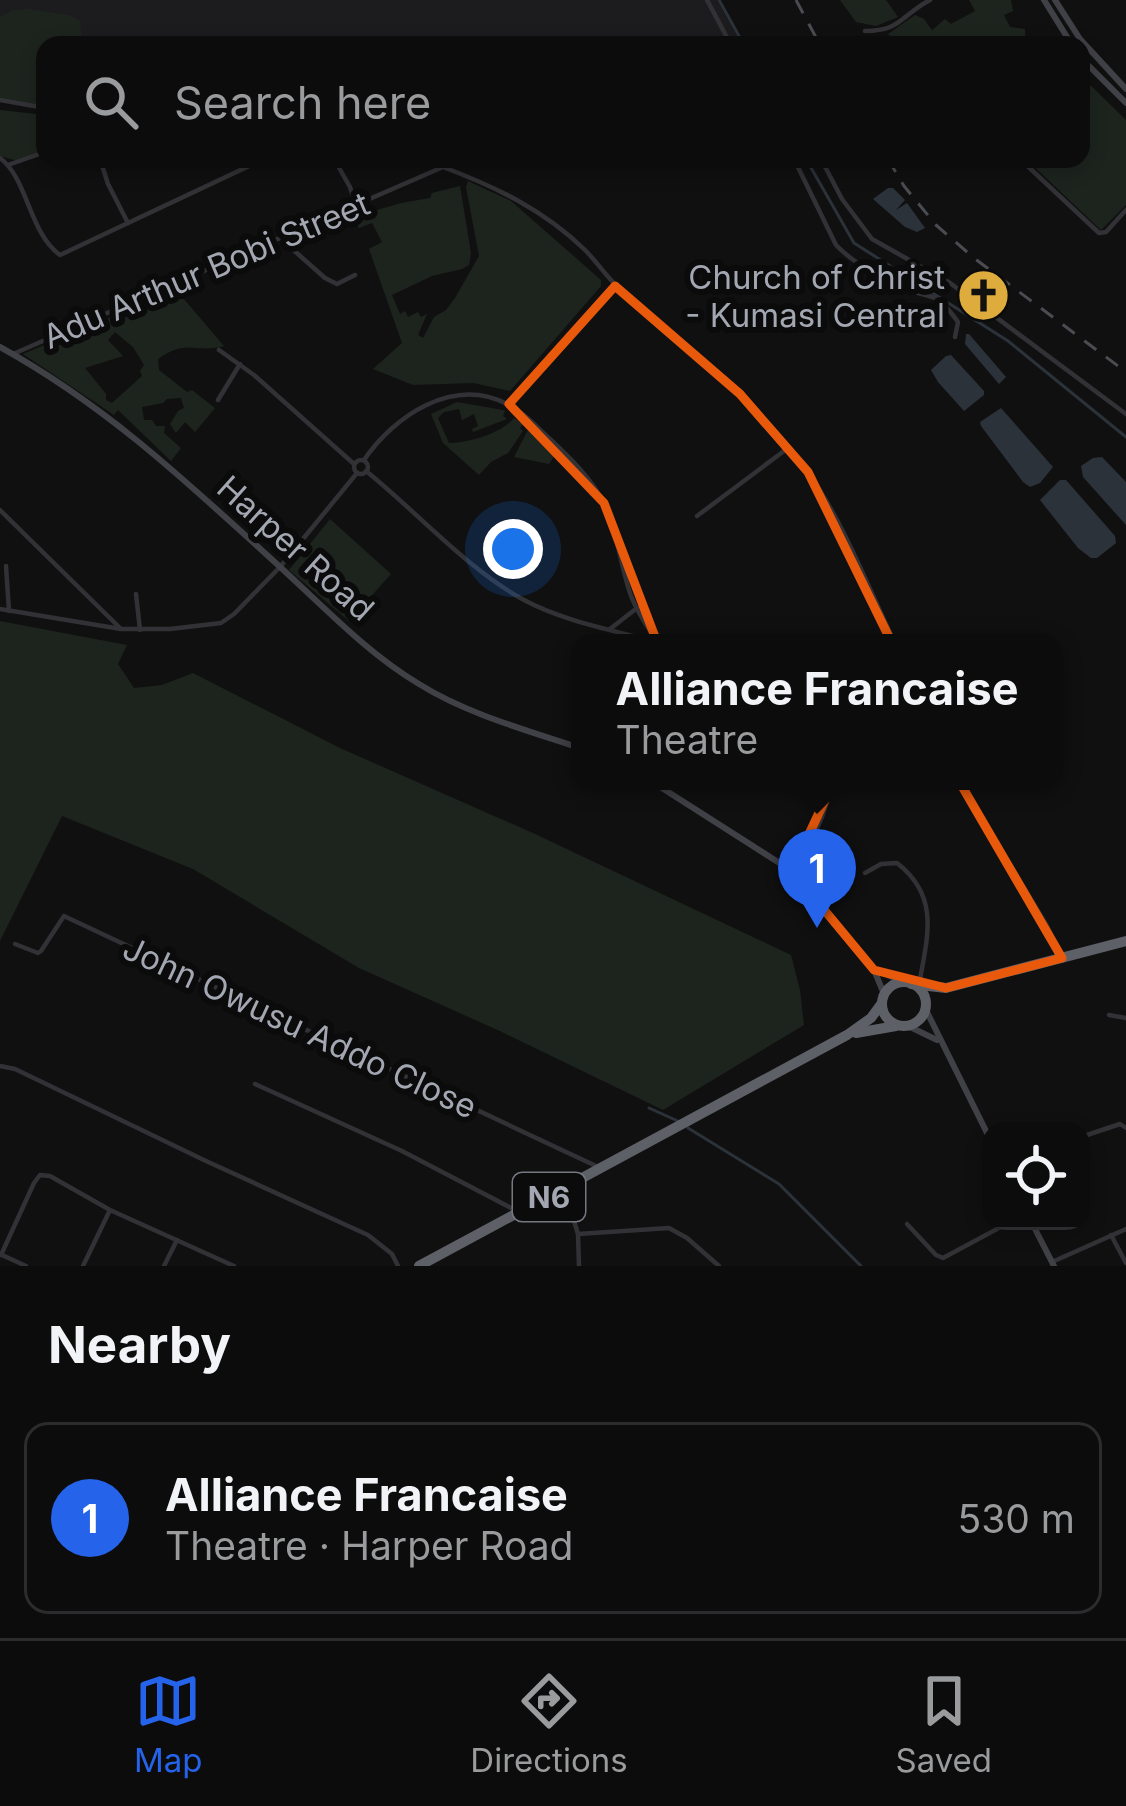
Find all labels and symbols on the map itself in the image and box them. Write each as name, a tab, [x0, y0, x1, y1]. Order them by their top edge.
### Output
street label: Adu Arthur Bobi Street	[37, 183, 376, 357]
place label: Church of Christ - Kumasi Central	[685, 257, 945, 335]
church icon: Church of Christ - Kumasi Central	[956, 268, 1012, 324]
street label: Harper Road	[210, 467, 382, 629]
your location	[483, 519, 543, 579]
pin: 1	[778, 829, 856, 928]
street label: John Owusu Addo Close	[117, 927, 483, 1127]
road number: N6	[513, 1173, 585, 1221]

